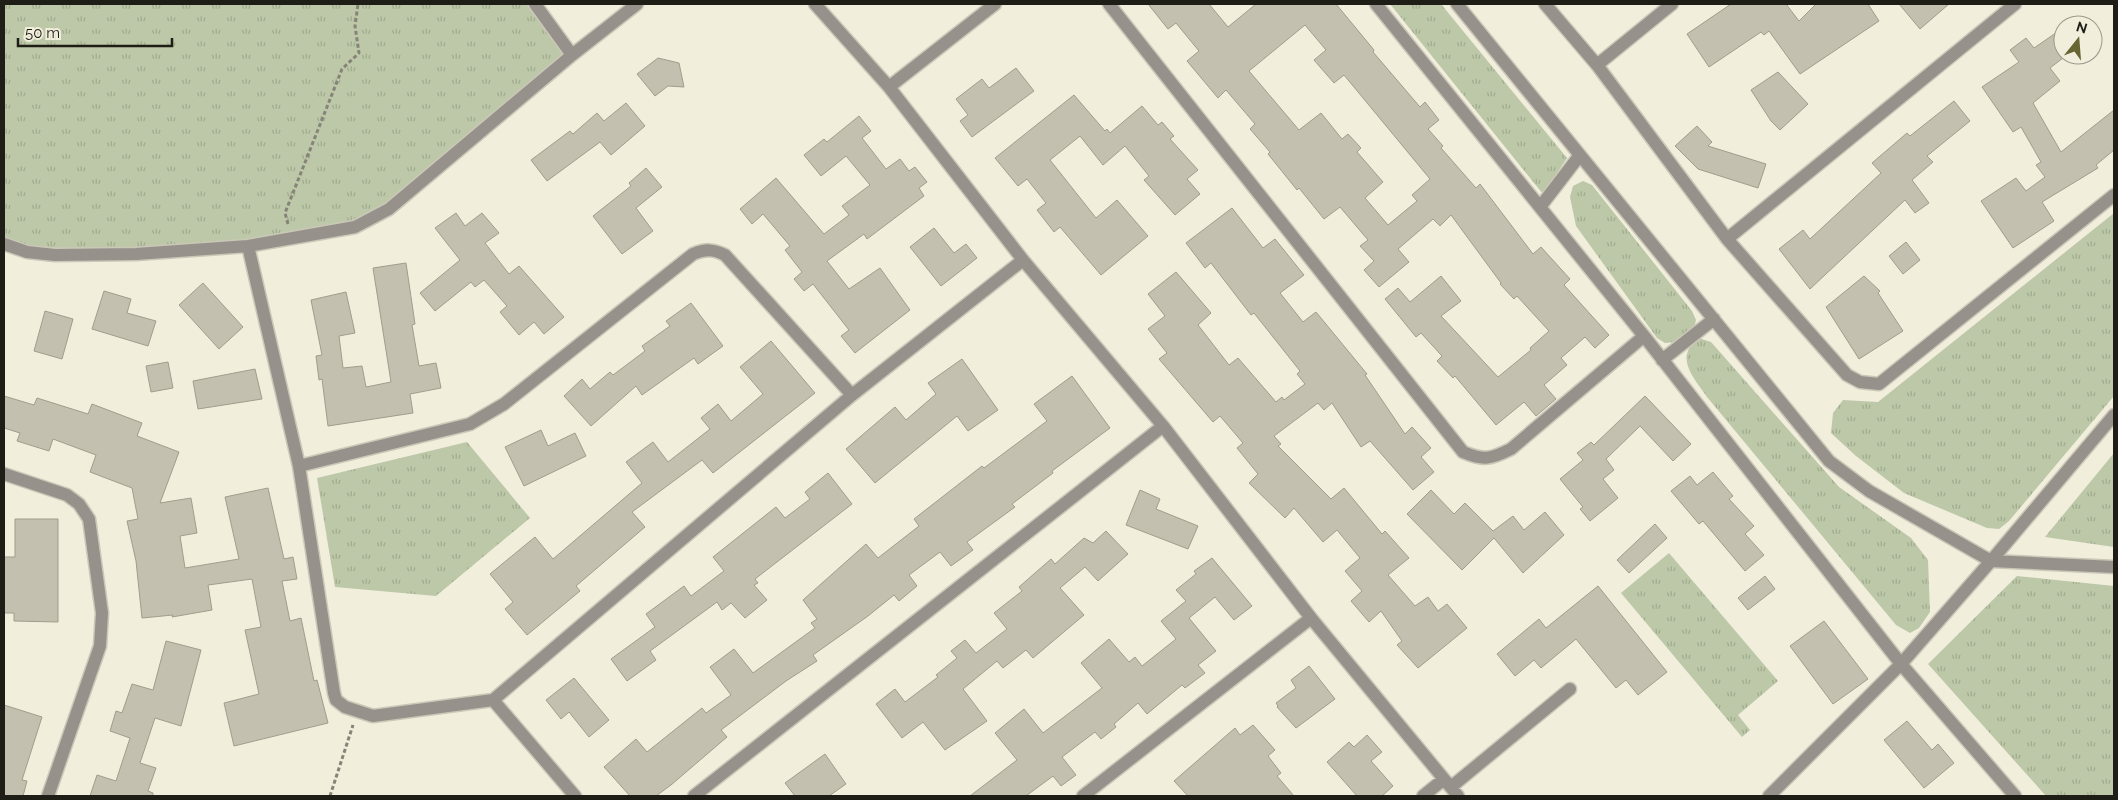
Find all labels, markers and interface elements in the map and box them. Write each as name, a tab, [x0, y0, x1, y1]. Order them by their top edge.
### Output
scale bar	[18, 15, 171, 47]
north arrow	[2053, 15, 2103, 65]
text: N	[2074, 18, 2089, 37]
text: 50 m	[25, 24, 60, 42]

